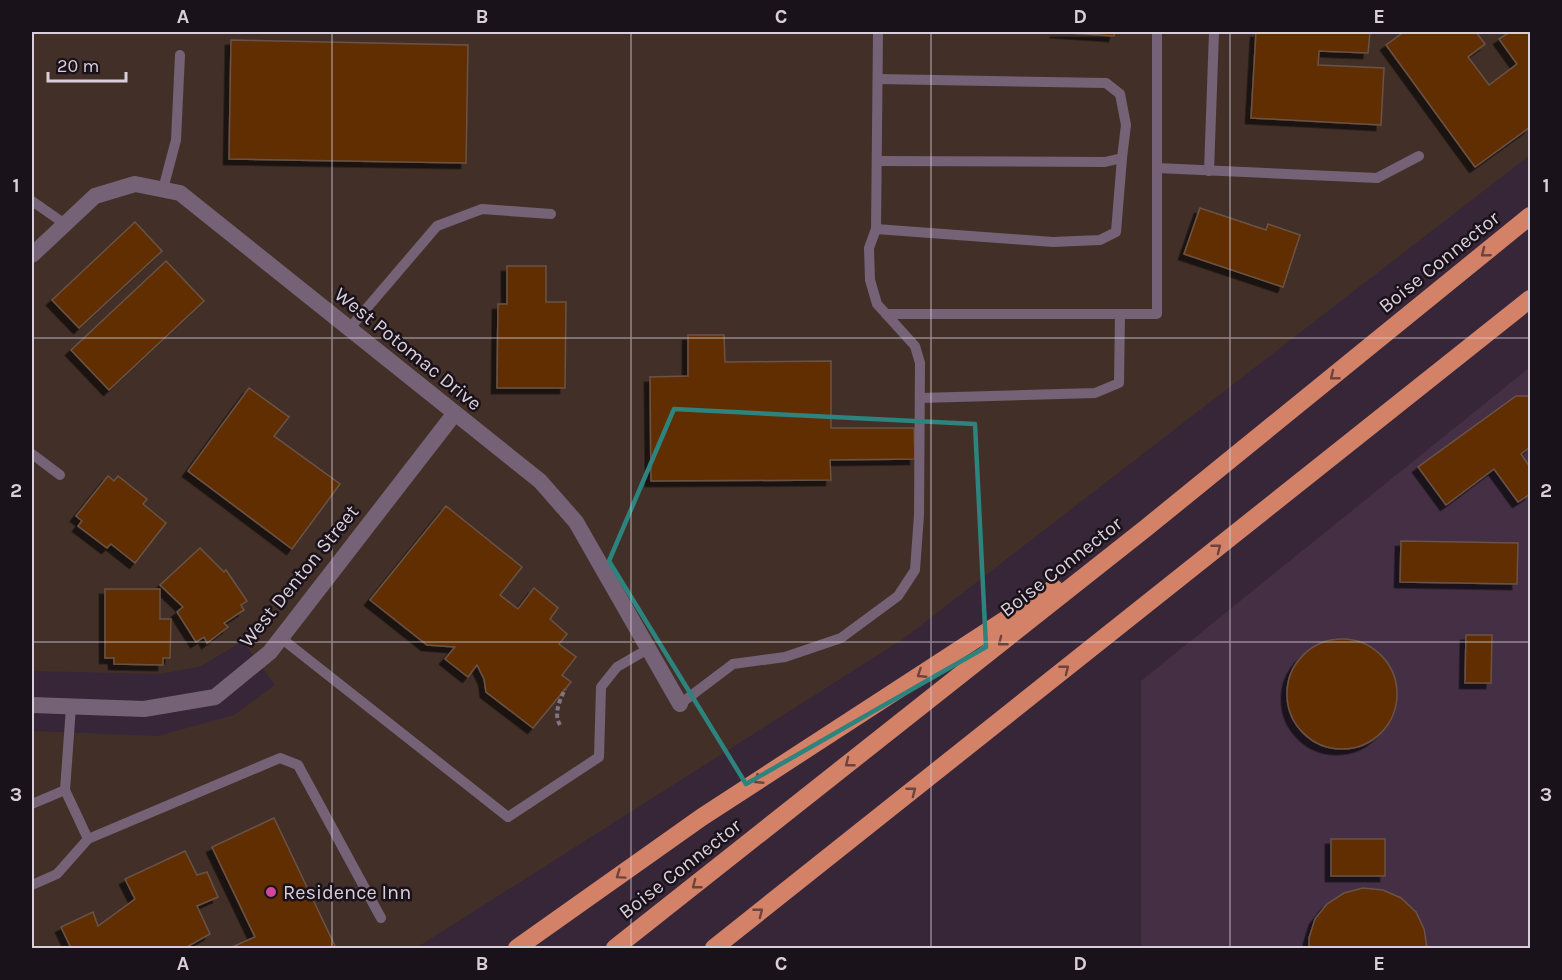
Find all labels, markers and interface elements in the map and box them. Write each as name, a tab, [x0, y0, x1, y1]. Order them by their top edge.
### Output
text: A	[177, 5, 190, 28]
text: B	[476, 5, 488, 28]
text: C	[775, 5, 787, 28]
text: D	[1073, 5, 1087, 28]
text: E	[1373, 5, 1385, 28]
scale bar	[48, 45, 126, 83]
text: 20 m	[57, 55, 99, 77]
text: 1	[12, 174, 20, 197]
text: 1	[1542, 174, 1550, 197]
street label: Boise Connector	[1374, 206, 1505, 318]
one-way arrow	[1481, 245, 1492, 256]
street label: West Potomac Drive	[330, 283, 486, 415]
one-way arrow	[1330, 368, 1341, 379]
text: 2	[10, 479, 22, 502]
text: 2	[1540, 479, 1552, 502]
street label: West Denton Street	[235, 500, 364, 652]
street label: Boise Connector	[995, 512, 1127, 622]
one-way arrow	[1211, 545, 1222, 556]
one-way arrow	[998, 635, 1009, 646]
one-way arrow	[1058, 666, 1069, 677]
one-way arrow	[917, 667, 928, 678]
one-way arrow	[845, 756, 856, 767]
one-way arrow	[754, 773, 764, 785]
text: 3	[10, 783, 22, 806]
text: 3	[1540, 783, 1552, 806]
one-way arrow	[905, 787, 916, 798]
street label: Boise Connector	[614, 814, 746, 924]
one-way arrow	[616, 868, 627, 879]
one-way arrow	[692, 877, 703, 888]
place label: Residence Inn	[283, 881, 411, 904]
marker: Residence Inn	[264, 885, 278, 899]
one-way arrow	[753, 909, 764, 920]
text: A	[177, 952, 190, 975]
text: B	[476, 952, 488, 975]
text: C	[775, 952, 787, 975]
text: D	[1073, 952, 1087, 975]
text: E	[1373, 952, 1385, 975]

